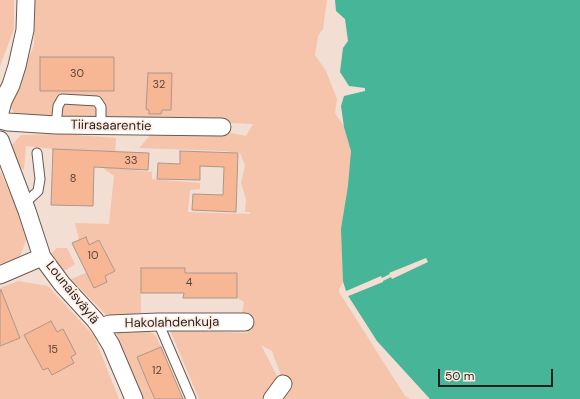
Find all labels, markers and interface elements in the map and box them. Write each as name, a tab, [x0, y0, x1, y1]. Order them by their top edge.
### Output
house number: 30	[70, 67, 84, 81]
house number: 32	[153, 78, 165, 92]
street label: Tiirasaarentie	[70, 117, 152, 135]
house number: 33	[124, 154, 138, 168]
house number: 8	[70, 172, 76, 186]
house number: 10	[88, 249, 98, 263]
street label: Lounaisväylä	[42, 258, 102, 328]
house number: 4	[186, 276, 192, 290]
street label: Hakolahdenkuja	[125, 314, 219, 332]
house number: 15	[48, 343, 58, 357]
scale bar	[440, 361, 555, 387]
house number: 12	[152, 364, 162, 378]
text: 50 m	[445, 368, 474, 384]

